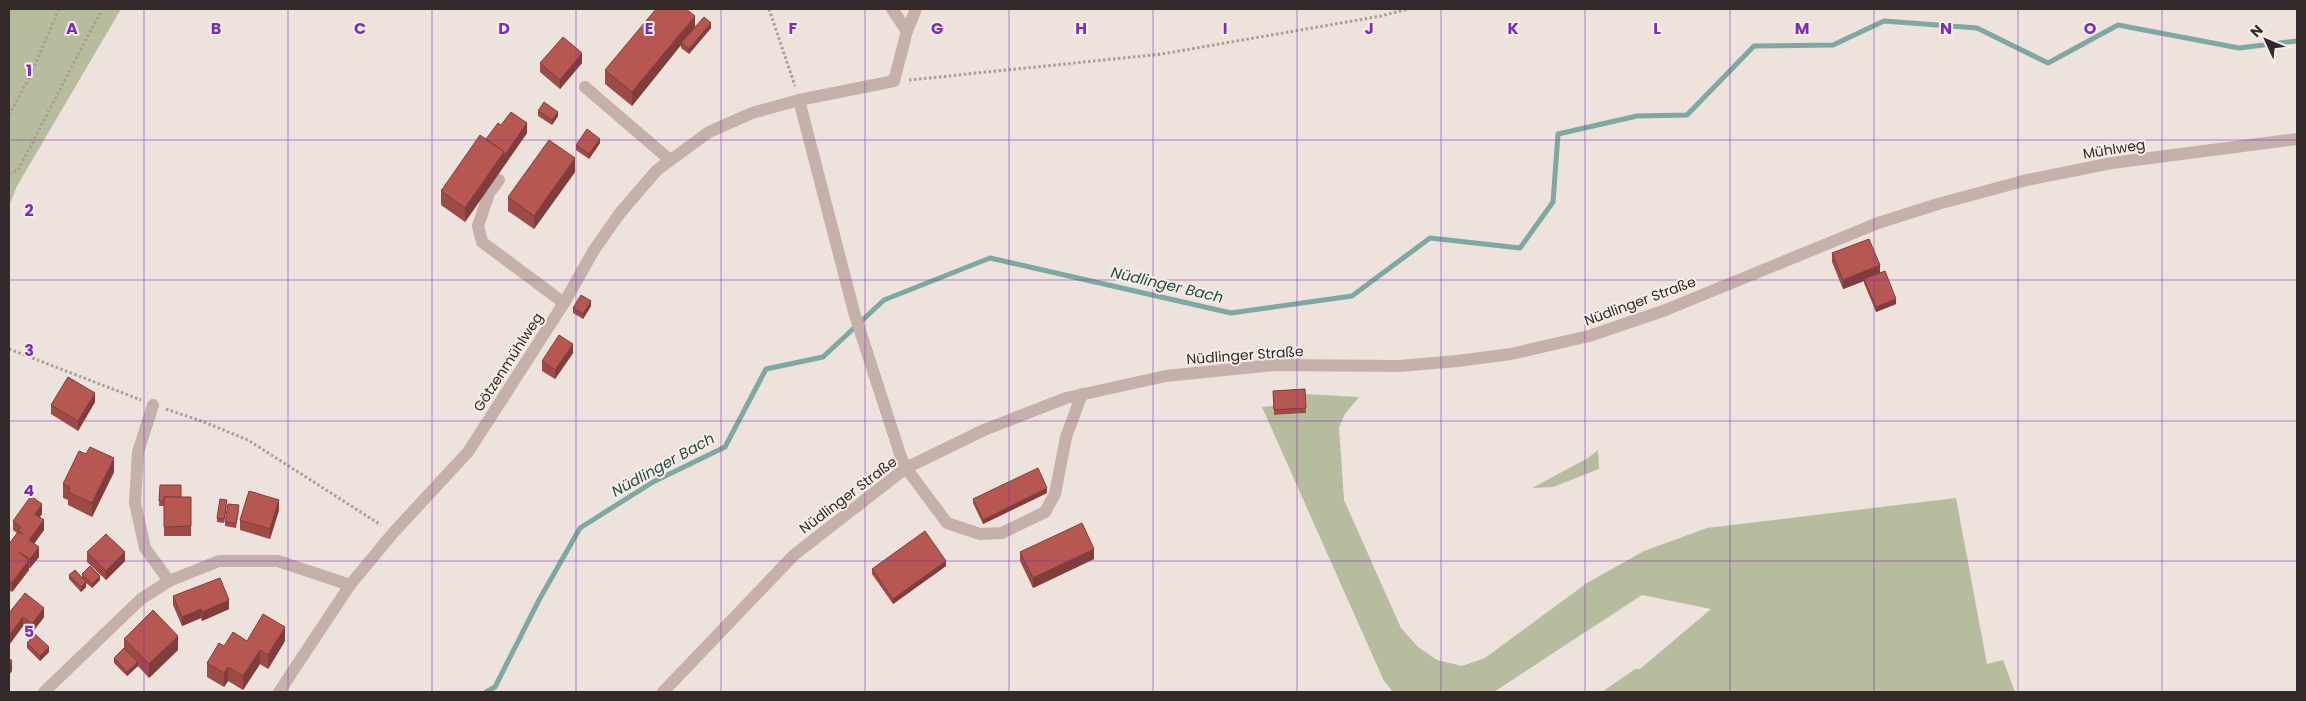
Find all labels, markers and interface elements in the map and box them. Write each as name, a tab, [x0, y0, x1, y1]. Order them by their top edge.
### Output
north arrow	[2241, 15, 2291, 65]
text: A	[66, 17, 78, 40]
text: B	[211, 17, 221, 40]
text: C	[354, 17, 366, 40]
text: D	[498, 17, 510, 40]
text: E	[645, 17, 653, 40]
text: F	[789, 17, 798, 40]
text: G	[931, 17, 943, 40]
text: H	[1075, 17, 1087, 40]
text: I	[1223, 17, 1227, 40]
text: J	[1364, 17, 1374, 40]
text: K	[1507, 17, 1519, 40]
text: L	[1653, 17, 1661, 40]
text: M	[1795, 17, 1809, 40]
text: N	[1940, 17, 1952, 40]
text: O	[2084, 17, 2097, 40]
text: N	[2246, 20, 2267, 42]
text: 1	[26, 59, 32, 82]
street label: Mühlweg	[2081, 134, 2147, 164]
text: 2	[24, 199, 34, 222]
water label: Nüdlinger Bach	[1109, 261, 1225, 308]
street label: Nüdlinger Straße	[1581, 271, 1699, 330]
street label: Götzenmühlweg	[468, 309, 548, 415]
text: 3	[24, 339, 34, 362]
street label: Nüdlinger Straße	[1186, 341, 1305, 369]
water label: Nüdlinger Bach	[607, 428, 718, 502]
street label: Nüdlinger Straße	[795, 451, 901, 538]
text: 4	[24, 479, 35, 502]
text: 5	[24, 620, 34, 643]

